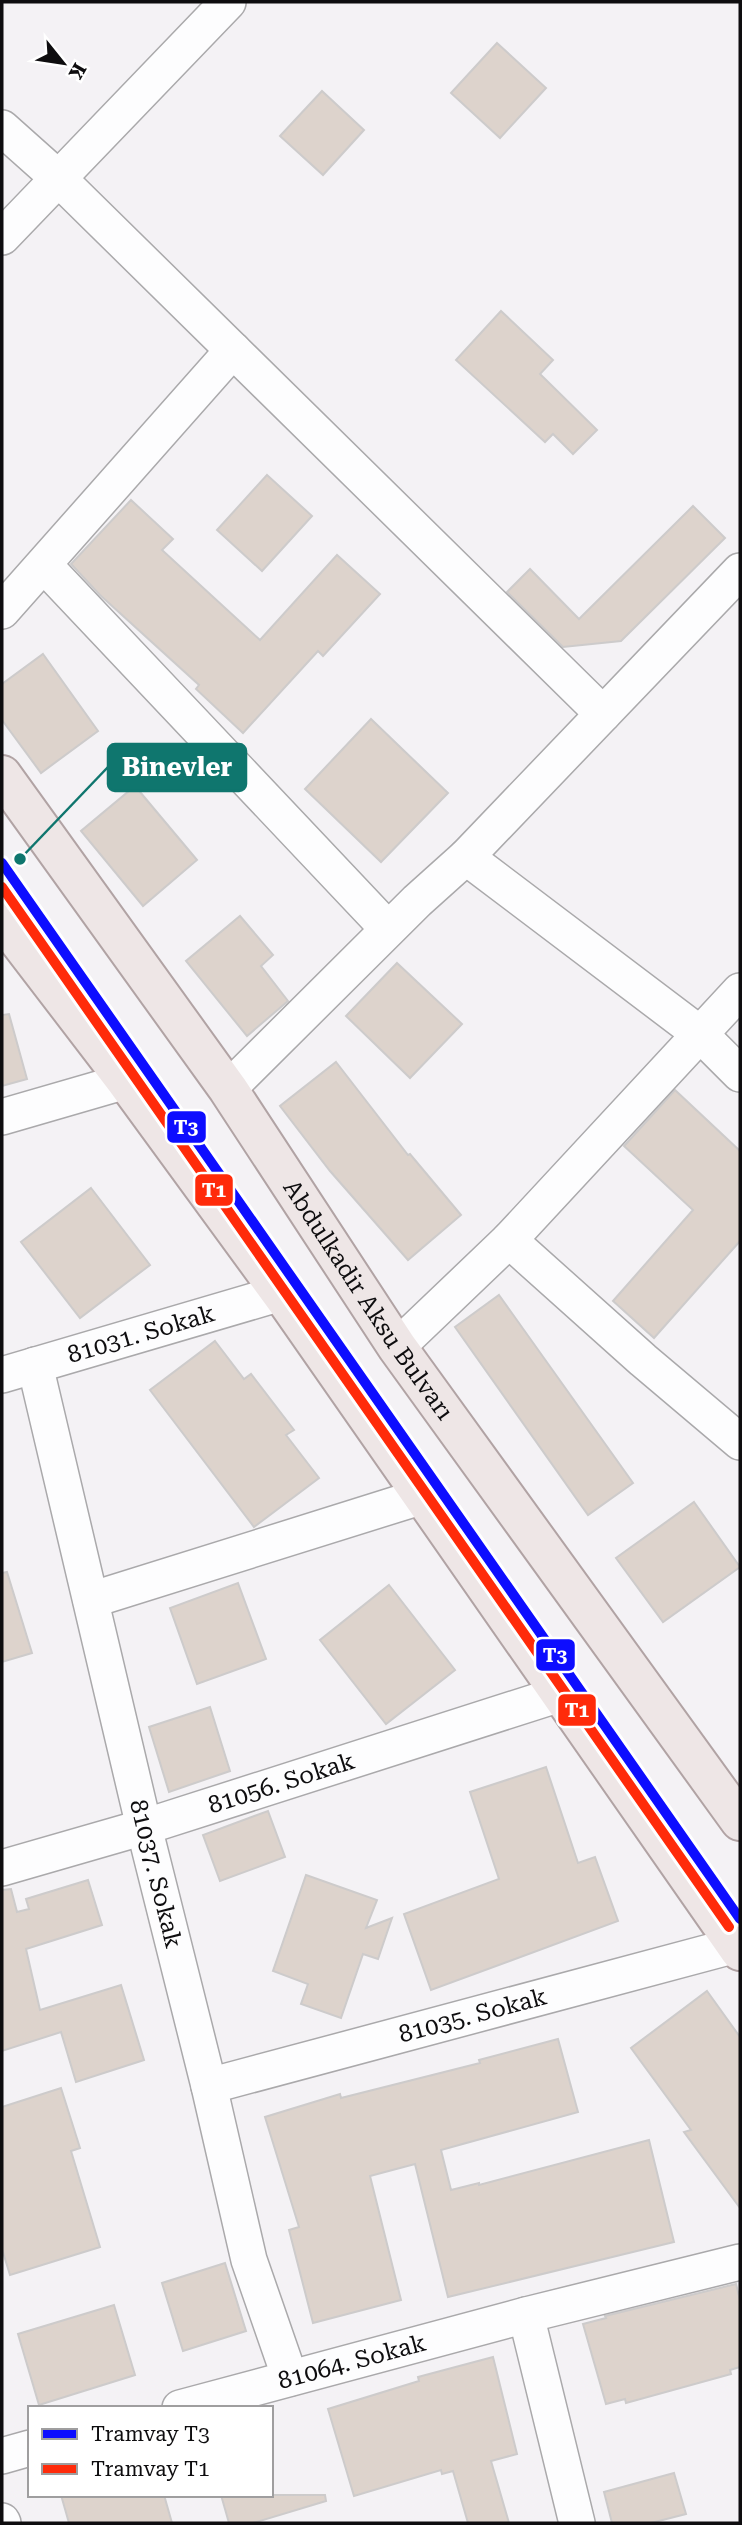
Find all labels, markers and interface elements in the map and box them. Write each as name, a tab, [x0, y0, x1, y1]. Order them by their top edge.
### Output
north arrow	[28, 28, 98, 98]
text: K	[64, 59, 91, 84]
callout: Binevler	[108, 744, 246, 791]
text: Binevler	[122, 752, 232, 782]
line badge: T3	[166, 1110, 207, 1144]
text: T3	[174, 1116, 199, 1139]
line badge: T1	[194, 1173, 234, 1207]
street label: Abdulkadir Aksu Bulvarı	[277, 1175, 459, 1425]
text: T1	[202, 1179, 227, 1202]
street label: 81031. Sokak	[64, 1299, 218, 1369]
line badge: T3	[535, 1638, 576, 1672]
text: T3	[543, 1644, 568, 1667]
line badge: T1	[557, 1693, 597, 1727]
text: T1	[565, 1699, 590, 1722]
street label: 81056. Sokak	[205, 1747, 358, 1820]
street label: 81037. Sokak	[124, 1797, 188, 1951]
street label: 81035. Sokak	[396, 1982, 550, 2049]
street label: 81064. Sokak	[275, 2329, 429, 2395]
legend	[28, 2406, 273, 2497]
text: Tramvay T3	[91, 2422, 210, 2446]
text: Tramvay T1	[91, 2457, 210, 2481]

